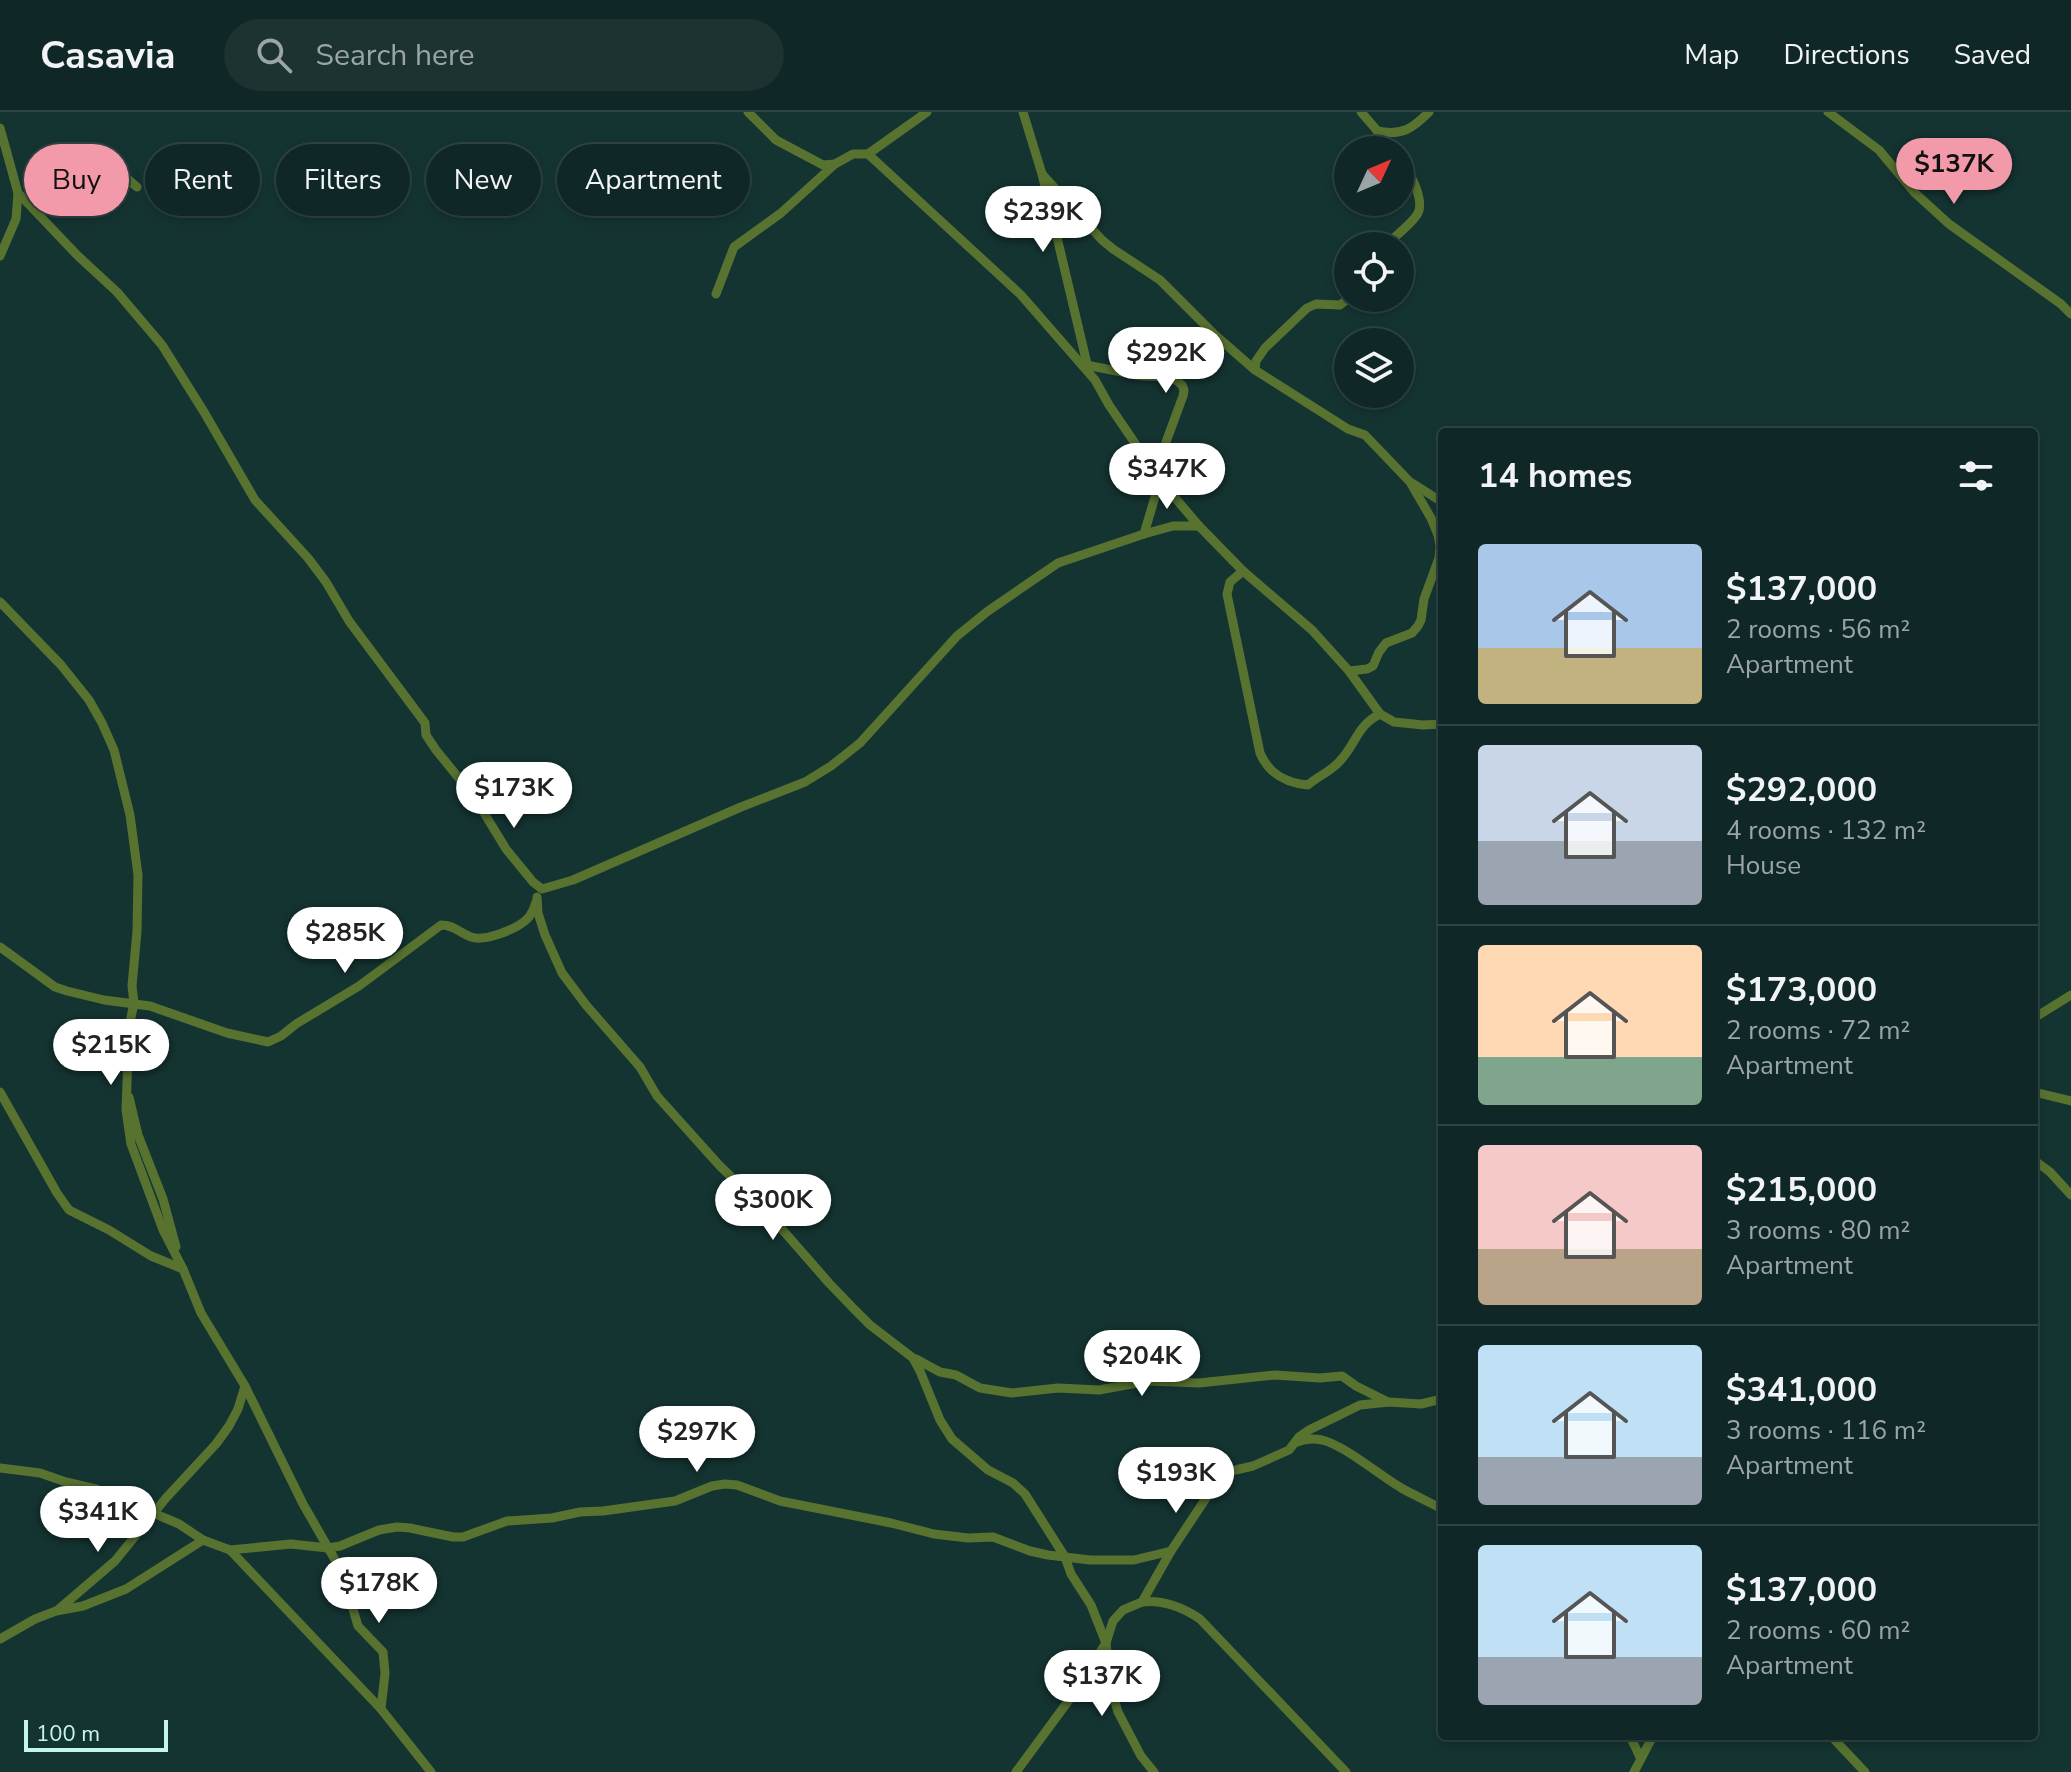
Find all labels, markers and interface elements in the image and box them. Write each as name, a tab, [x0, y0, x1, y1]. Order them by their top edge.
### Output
search box	[224, 19, 784, 91]
text: Casavia	[40, 30, 176, 81]
icon: search	[252, 33, 296, 77]
text: Search here	[316, 35, 475, 76]
text: Map	[1684, 36, 1739, 74]
text: Directions	[1783, 36, 1910, 74]
text: Saved	[1954, 36, 2031, 74]
north arrow	[1334, 136, 1414, 216]
map controls	[1334, 136, 1414, 408]
pin: $137K	[1898, 138, 2010, 206]
chip: Buy	[24, 144, 129, 216]
chip: Rent	[145, 144, 260, 216]
chip: Filters	[276, 144, 410, 216]
chip: New	[426, 144, 541, 216]
chip: Apartment	[557, 144, 750, 216]
text: $137K	[1914, 146, 1994, 181]
pin: $239K	[987, 186, 1099, 254]
text: $239K	[1003, 194, 1083, 229]
button: locate	[1334, 232, 1414, 312]
pin: $292K	[1110, 327, 1222, 395]
button: layers	[1334, 328, 1414, 408]
text: $292K	[1126, 335, 1206, 370]
pin: $347K	[1111, 443, 1223, 511]
text: $347K	[1127, 451, 1207, 486]
text: 14 homes	[1478, 453, 1632, 499]
icon: filters	[1954, 454, 1998, 498]
text: $137,000	[1726, 566, 1877, 612]
icon: home	[1542, 576, 1638, 672]
text: 2 rooms · 56 m²	[1726, 612, 1910, 647]
text: Apartment	[1726, 647, 1853, 682]
pin: $173K	[458, 762, 570, 830]
text: $292,000	[1726, 767, 1877, 813]
text: $173K	[474, 770, 554, 805]
icon: home	[1542, 777, 1638, 873]
text: 4 rooms · 132 m²	[1726, 813, 1926, 848]
text: House	[1726, 848, 1801, 883]
pin: $285K	[289, 907, 401, 975]
text: $285K	[305, 915, 385, 950]
text: $173,000	[1726, 967, 1877, 1013]
icon: home	[1542, 977, 1638, 1073]
text: 2 rooms · 72 m²	[1726, 1013, 1910, 1048]
pin: $215K	[55, 1019, 167, 1087]
text: $215K	[71, 1027, 151, 1062]
text: Apartment	[1726, 1048, 1853, 1083]
text: $215,000	[1726, 1167, 1877, 1213]
pin: $300K	[717, 1174, 829, 1242]
icon: home	[1542, 1177, 1638, 1273]
text: $300K	[733, 1182, 813, 1217]
text: 3 rooms · 80 m²	[1726, 1213, 1910, 1248]
text: Apartment	[1726, 1248, 1853, 1283]
pin: $204K	[1086, 1330, 1198, 1398]
text: $204K	[1102, 1338, 1182, 1373]
text: $341,000	[1726, 1367, 1877, 1413]
icon: home	[1542, 1377, 1638, 1473]
pin: $297K	[641, 1406, 753, 1474]
text: 3 rooms · 116 m²	[1726, 1413, 1926, 1448]
text: $297K	[657, 1414, 737, 1449]
pin: $193K	[1120, 1447, 1232, 1515]
text: Apartment	[1726, 1448, 1853, 1483]
text: $193K	[1136, 1455, 1216, 1490]
pin: $341K	[42, 1486, 154, 1554]
text: $341K	[58, 1494, 138, 1529]
pin: $178K	[323, 1557, 435, 1625]
text: $178K	[339, 1565, 419, 1600]
text: $137,000	[1726, 1567, 1877, 1613]
icon: home	[1542, 1577, 1638, 1673]
text: 2 rooms · 60 m²	[1726, 1613, 1910, 1648]
text: Apartment	[1726, 1648, 1853, 1683]
pin: $137K	[1046, 1650, 1158, 1718]
text: $137K	[1062, 1658, 1142, 1693]
scale bar	[24, 1716, 168, 1752]
text: 100 m	[36, 1719, 100, 1749]

